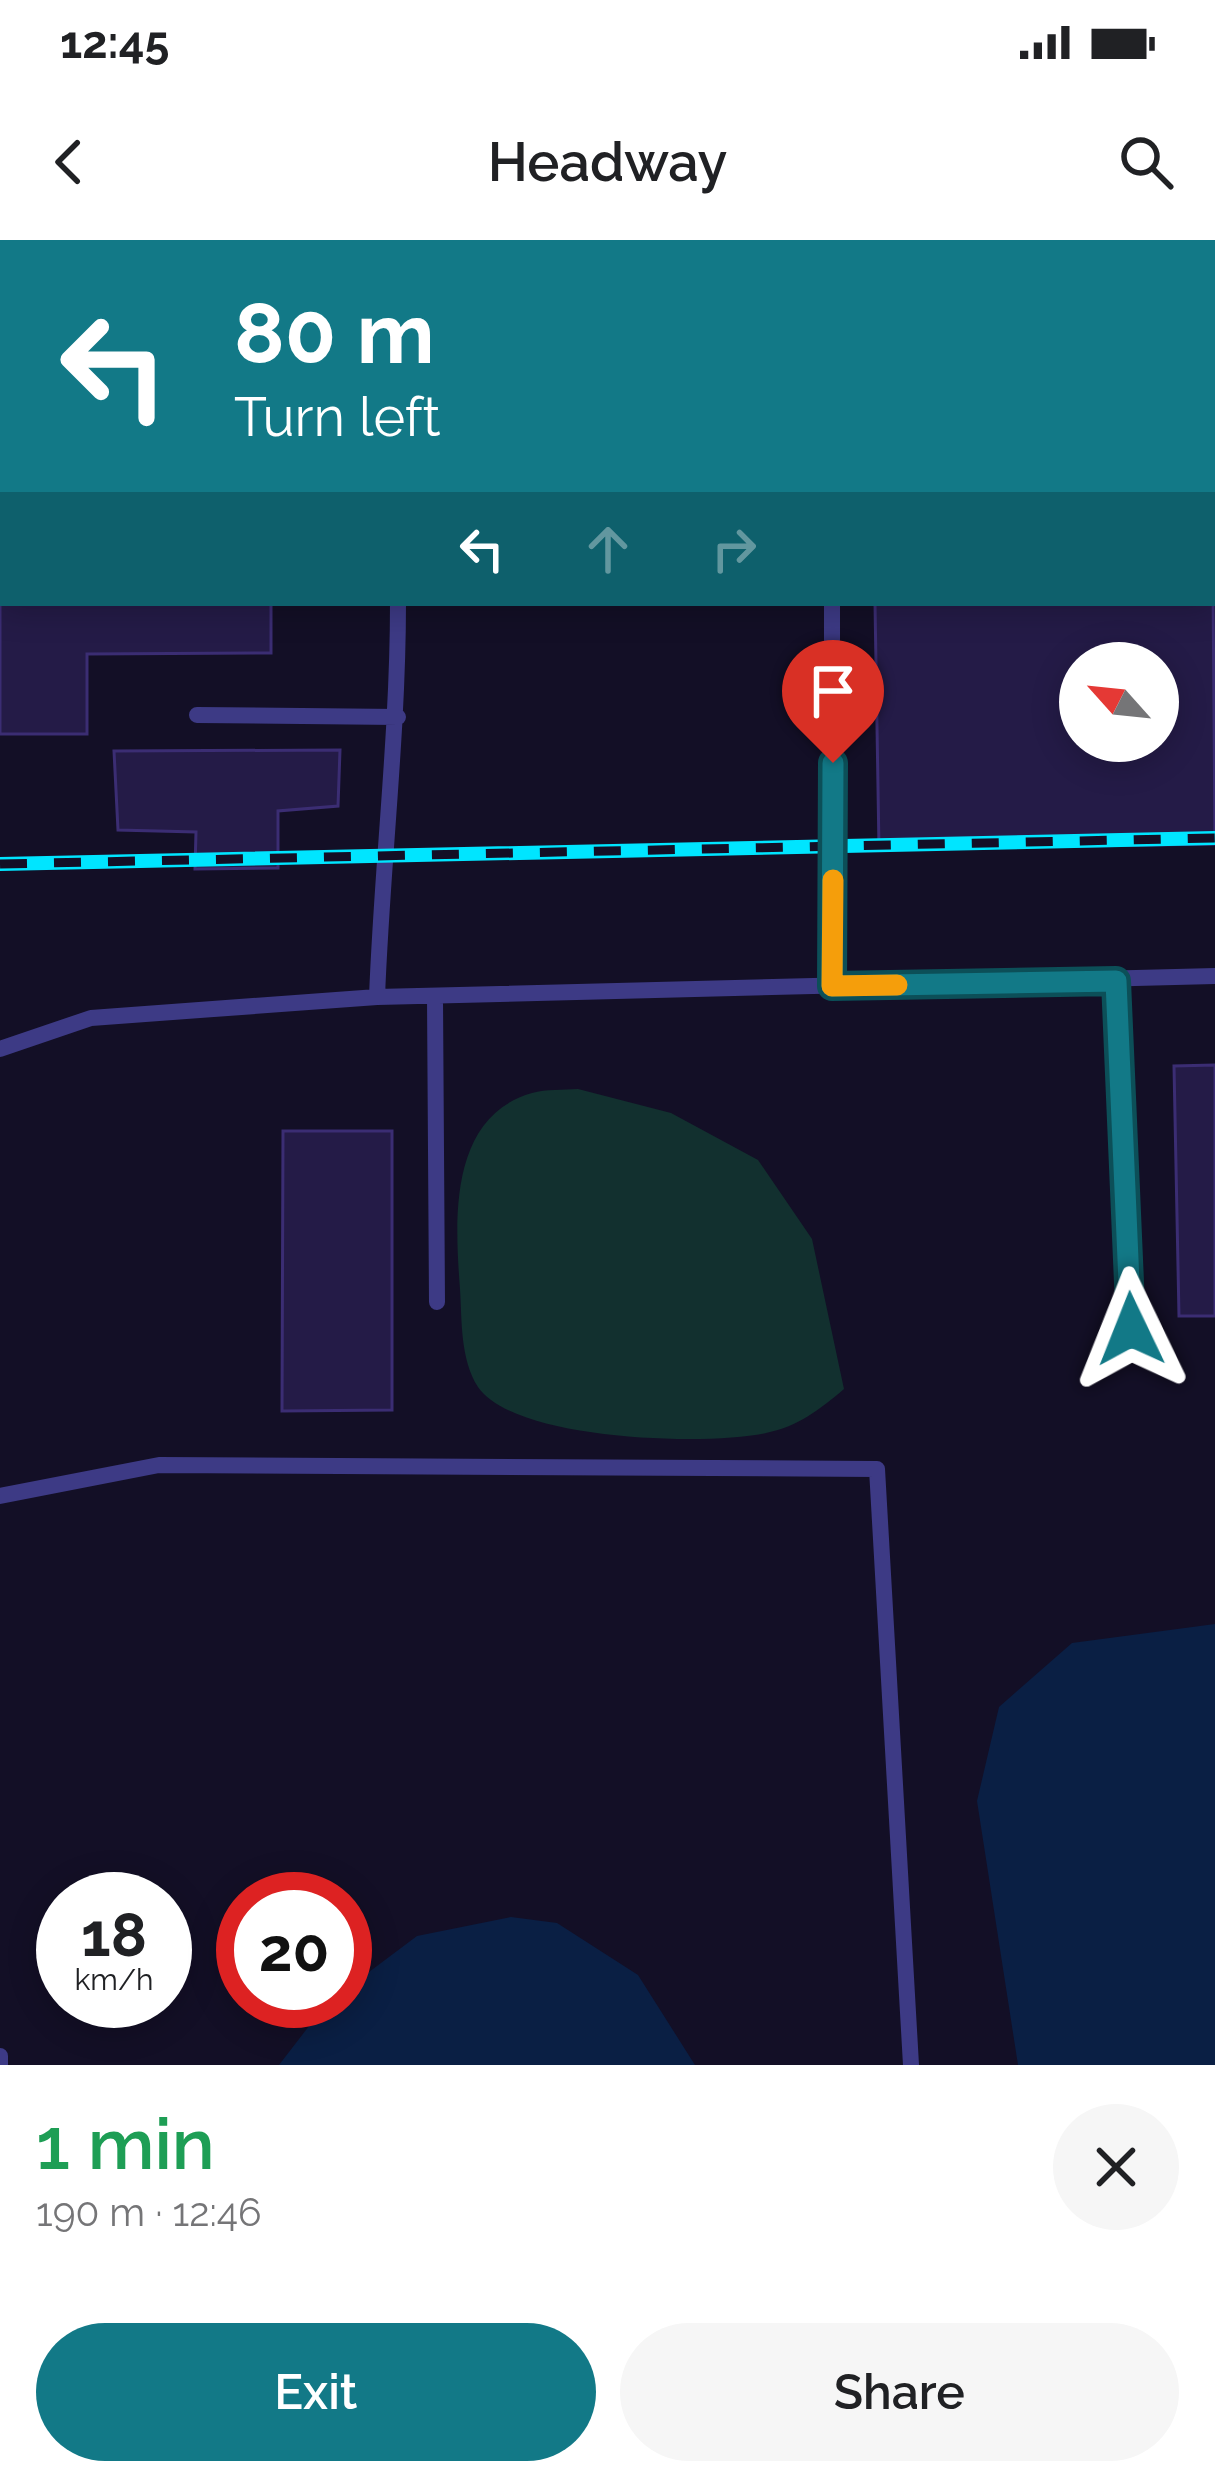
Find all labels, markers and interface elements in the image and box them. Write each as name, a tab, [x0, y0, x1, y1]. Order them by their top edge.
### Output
text: 12:45	[60, 16, 169, 69]
icon: back	[36, 129, 102, 195]
icon: search	[1113, 129, 1179, 195]
text: Headway	[488, 130, 727, 194]
text: 80 m	[234, 284, 435, 383]
icon: left	[36, 288, 192, 444]
text: Turn left	[234, 385, 441, 449]
icon: left	[449, 516, 515, 582]
icon: ahead	[575, 516, 641, 582]
icon: right	[701, 516, 767, 582]
pin	[782, 640, 884, 763]
north arrow	[1059, 642, 1179, 762]
map controls	[1059, 642, 1179, 762]
icon: arrive	[800, 658, 866, 724]
position arrow	[1068, 1266, 1194, 1392]
speed limit sign: 20	[216, 1872, 372, 2028]
text: 18	[81, 1900, 147, 1970]
text: km/h	[74, 1962, 154, 1997]
text: 1 min	[36, 2101, 215, 2186]
button: close	[1053, 2104, 1179, 2230]
text: 190 m · 12:46	[36, 2189, 262, 2235]
button: Exit	[36, 2323, 596, 2461]
button: Share	[620, 2323, 1179, 2461]

